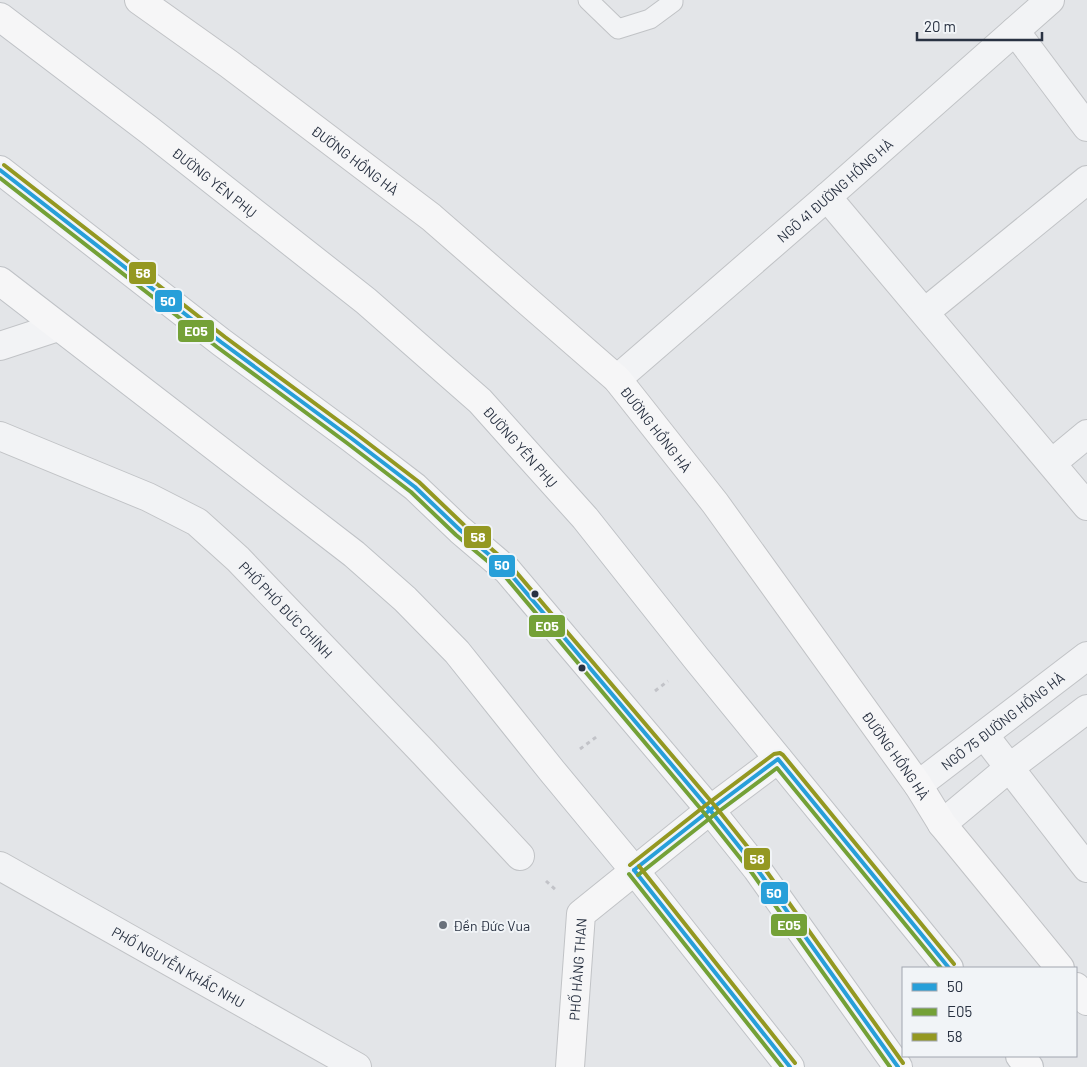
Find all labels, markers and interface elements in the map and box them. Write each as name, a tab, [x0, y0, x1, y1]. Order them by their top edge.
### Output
scale bar	[917, 10, 1042, 42]
text: 20 m	[924, 17, 956, 35]
street label: ĐƯỜNG HỒNG HÀ	[309, 121, 403, 198]
street label: NGÕ 41 ĐƯỜNG HỒNG HÀ	[773, 135, 896, 245]
street label: ĐƯỜNG YÊN PHỤ	[169, 143, 261, 221]
line badge: 58	[128, 261, 157, 285]
text: 58	[135, 264, 151, 281]
line badge: 50	[154, 289, 183, 313]
text: 50	[160, 292, 176, 309]
line badge: E05	[177, 319, 215, 343]
text: E05	[184, 322, 208, 339]
street label: ĐƯỜNG HỒNG HÀ	[617, 383, 696, 476]
street label: ĐƯỜNG YÊN PHỤ	[480, 402, 562, 490]
line badge: 58	[463, 525, 492, 549]
text: 58	[470, 528, 486, 545]
line badge: 50	[488, 554, 516, 578]
text: 50	[494, 556, 510, 573]
street label: PHỐ PHÓ ĐỨC CHÍNH	[236, 557, 337, 661]
unlabelled marker	[530, 589, 540, 599]
line badge: E05	[528, 614, 566, 638]
text: E05	[535, 617, 559, 634]
unlabelled marker	[577, 663, 587, 673]
street label: NGÕ 75 ĐƯỜNG HỒNG HÀ	[937, 668, 1068, 773]
street label: ĐƯỜNG HỒNG HÀ	[859, 708, 934, 803]
line badge: 58	[743, 847, 771, 871]
text: 58	[749, 850, 765, 867]
line badge: 50	[760, 881, 789, 905]
text: 50	[766, 884, 782, 901]
line badge: E05	[770, 913, 808, 937]
text: E05	[777, 916, 801, 933]
place label: Đền Đức Vua	[453, 917, 530, 934]
street label: PHỐ HÀNG THAN	[565, 917, 589, 1021]
marker: Đền Đức Vua	[437, 919, 449, 931]
street label: PHỐ NGUYỄN KHẮC NHU	[109, 922, 248, 1011]
legend	[902, 967, 1077, 1057]
text: 50	[947, 977, 963, 995]
text: E05	[947, 1002, 972, 1020]
text: 58	[947, 1027, 963, 1045]

